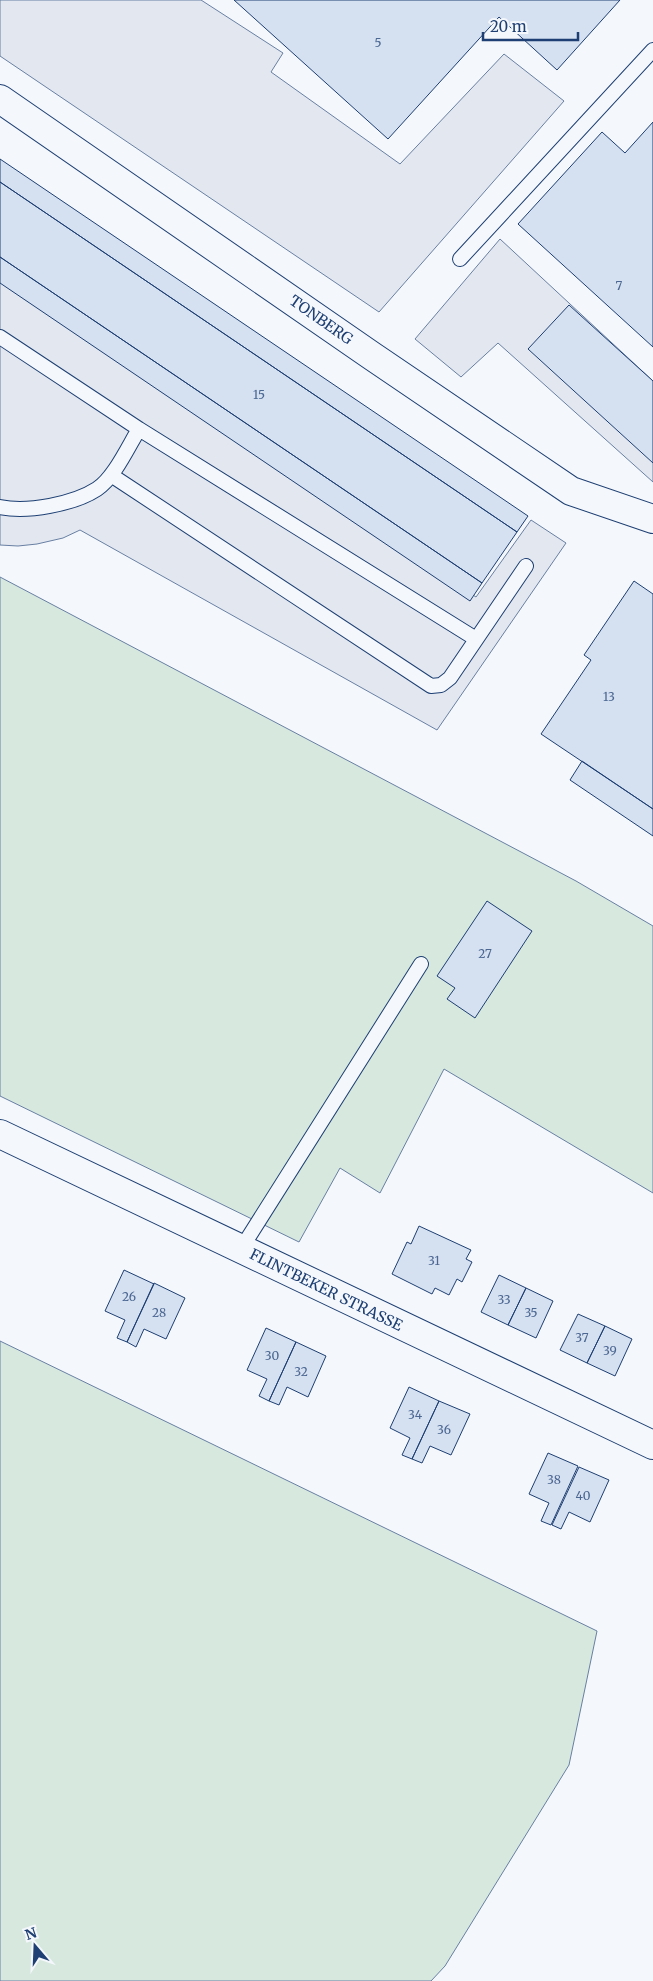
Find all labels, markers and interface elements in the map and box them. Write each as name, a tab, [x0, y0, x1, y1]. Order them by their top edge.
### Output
scale bar	[483, 10, 578, 42]
text: 20 m	[490, 17, 527, 36]
house number: 5	[374, 35, 382, 50]
house number: 7	[616, 278, 623, 293]
street label: TONBERG	[286, 291, 357, 348]
house number: 15	[253, 387, 265, 402]
house number: 13	[603, 689, 615, 704]
house number: 27	[478, 946, 492, 961]
street label: FLINTBEKER STRASSE	[247, 1244, 406, 1335]
house number: 31	[428, 1253, 440, 1268]
house number: 26	[122, 1289, 136, 1304]
house number: 33	[497, 1292, 511, 1307]
house number: 28	[152, 1305, 166, 1320]
house number: 35	[524, 1305, 538, 1320]
house number: 37	[575, 1330, 589, 1345]
house number: 39	[603, 1343, 617, 1358]
house number: 30	[265, 1348, 279, 1363]
house number: 32	[294, 1364, 308, 1379]
house number: 34	[408, 1407, 423, 1422]
house number: 36	[437, 1422, 451, 1437]
house number: 38	[547, 1472, 561, 1487]
house number: 40	[576, 1488, 591, 1503]
north arrow	[10, 1921, 60, 1971]
text: N	[23, 1923, 39, 1944]

